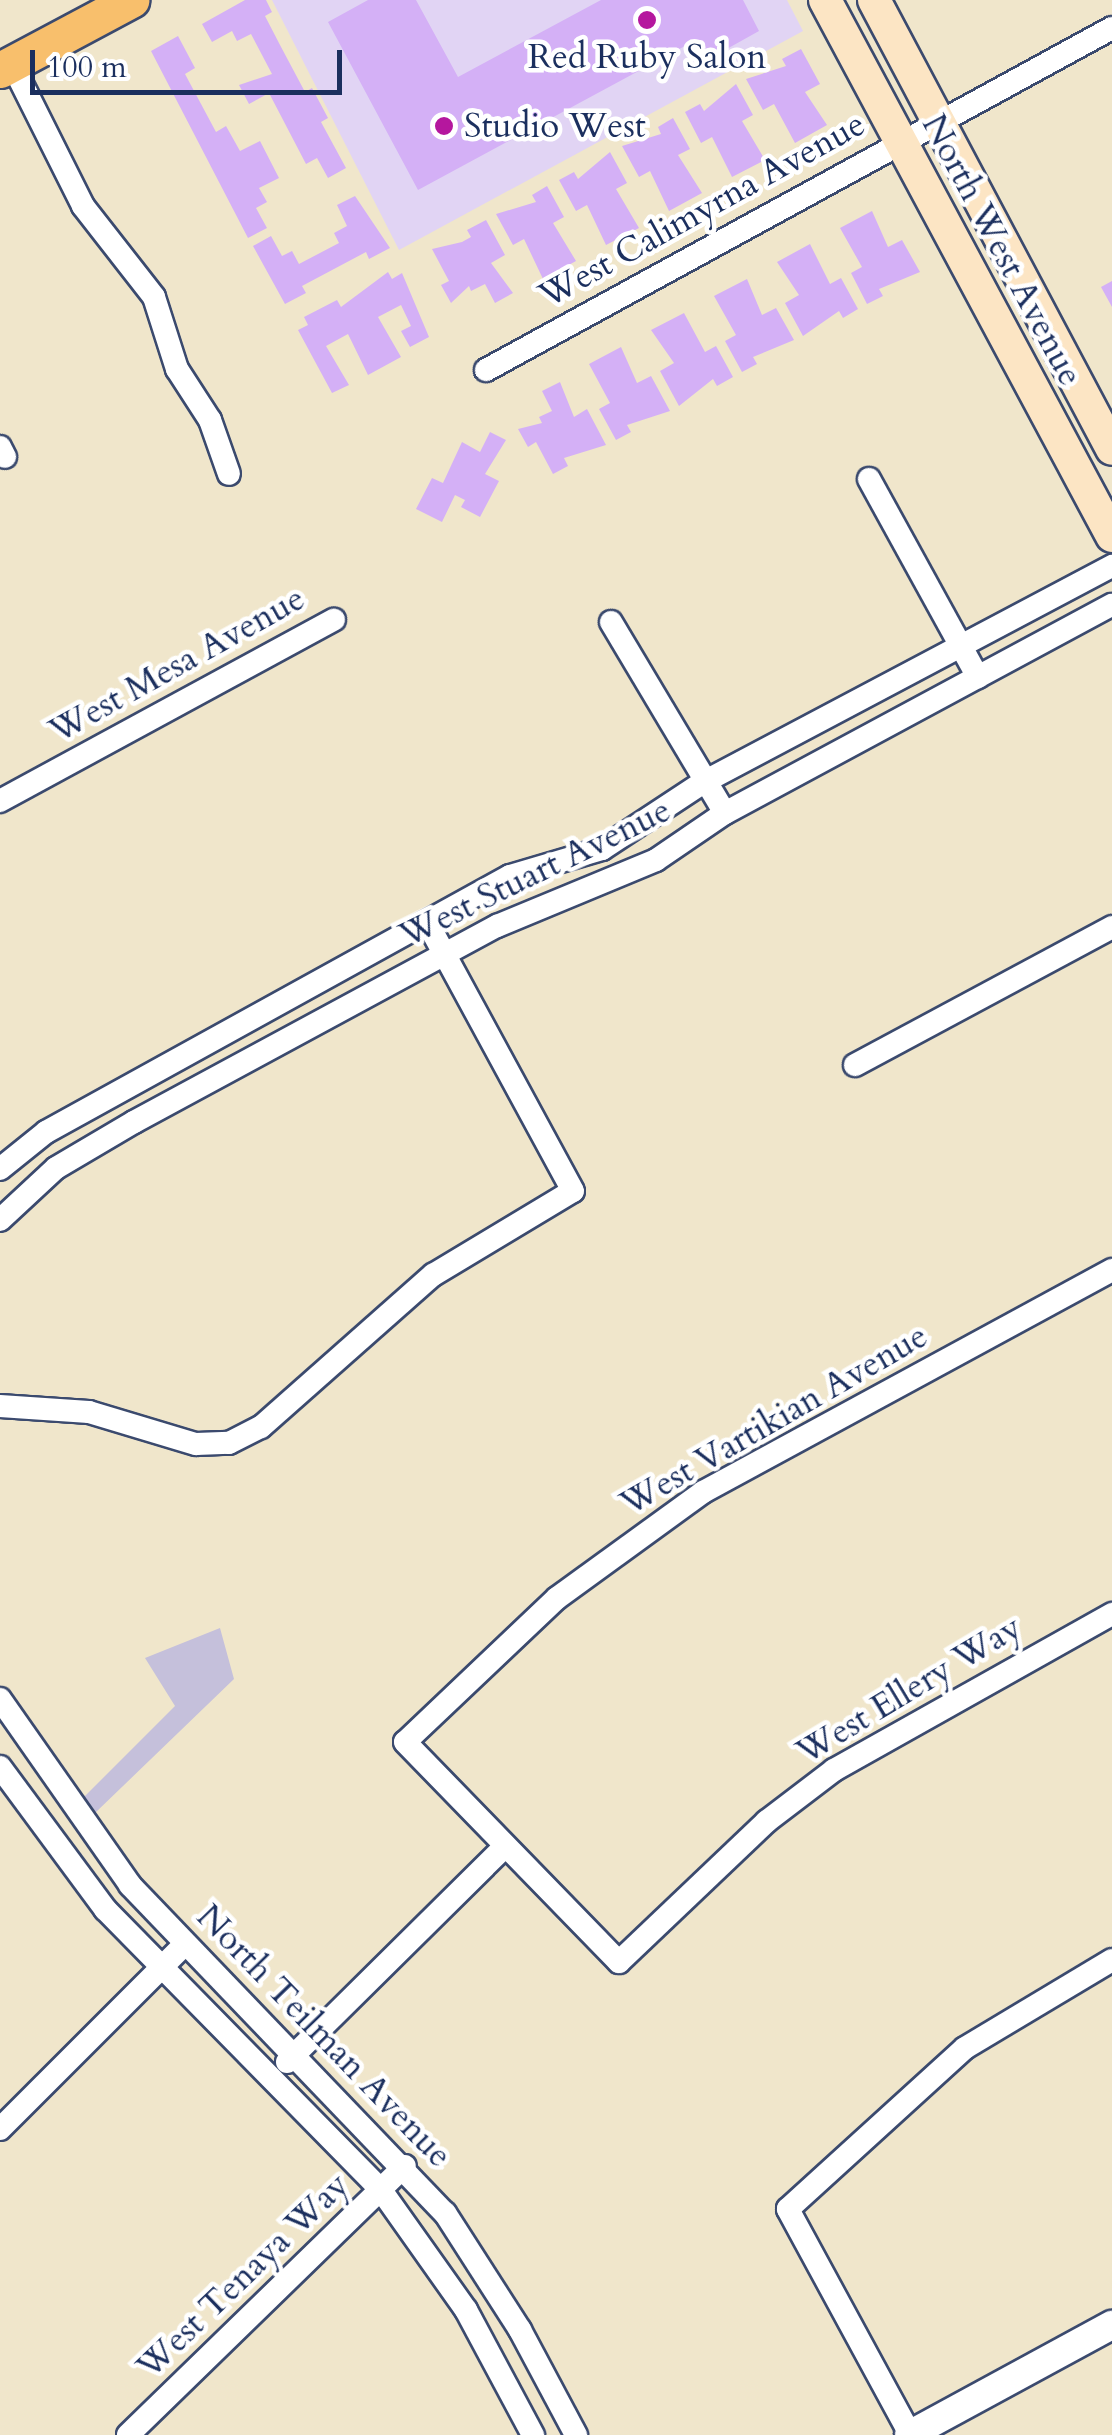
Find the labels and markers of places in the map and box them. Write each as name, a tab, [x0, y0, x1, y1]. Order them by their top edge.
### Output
marker: Red Ruby Salon	[636, 9, 658, 31]
place label: Red Ruby Salon	[528, 36, 766, 78]
place label: Studio West	[464, 105, 646, 147]
marker: Studio West	[433, 115, 455, 137]

